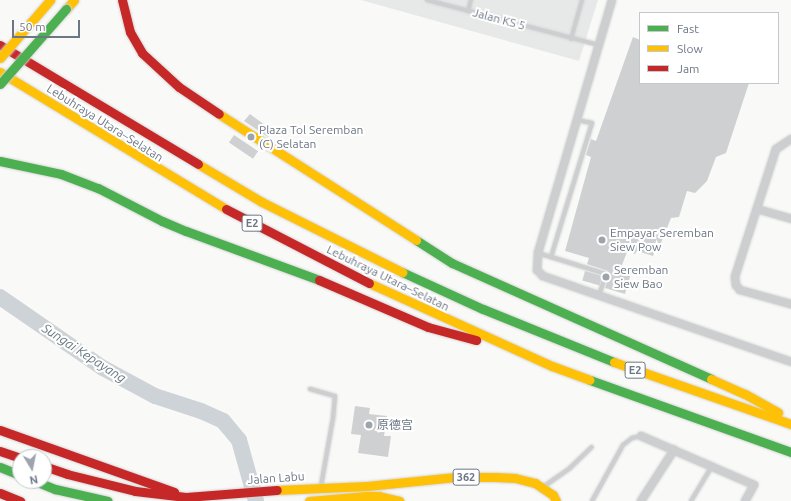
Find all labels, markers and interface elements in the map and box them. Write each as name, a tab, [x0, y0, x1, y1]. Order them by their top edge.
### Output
street label: Jalan KS 5	[471, 5, 527, 33]
scale bar	[14, 12, 82, 38]
legend	[639, 12, 779, 84]
text: 50 m	[19, 20, 46, 33]
text: Fast	[677, 22, 699, 35]
text: Slow	[677, 42, 703, 55]
text: Jam	[677, 62, 699, 75]
street label: Lebuhraya Utara–Selatan	[44, 81, 166, 165]
place label: Plaza Tol Seremban (C) Selatan	[259, 123, 363, 151]
marker: Plaza Tol Seremban (C) Selatan	[246, 132, 256, 142]
road number: E2	[241, 214, 263, 232]
place label: Empayar Seremban Siew Pow	[610, 226, 714, 254]
marker: Empayar Seremban Siew Pow	[597, 235, 607, 245]
street label: Lebuhraya Utara–Selatan	[324, 242, 452, 314]
place label: Seremban Siew Bao	[614, 263, 668, 291]
marker: Seremban Siew Bao	[601, 272, 611, 282]
water label: Sungai Kepayang	[39, 320, 129, 386]
road number: E2	[624, 361, 646, 379]
place label: 原德宫	[377, 418, 413, 432]
marker: 原德宫	[364, 420, 374, 430]
north arrow	[12, 449, 52, 489]
road number: 362	[452, 468, 480, 486]
street label: Jalan Labu	[247, 469, 305, 487]
text: N	[29, 473, 39, 486]

